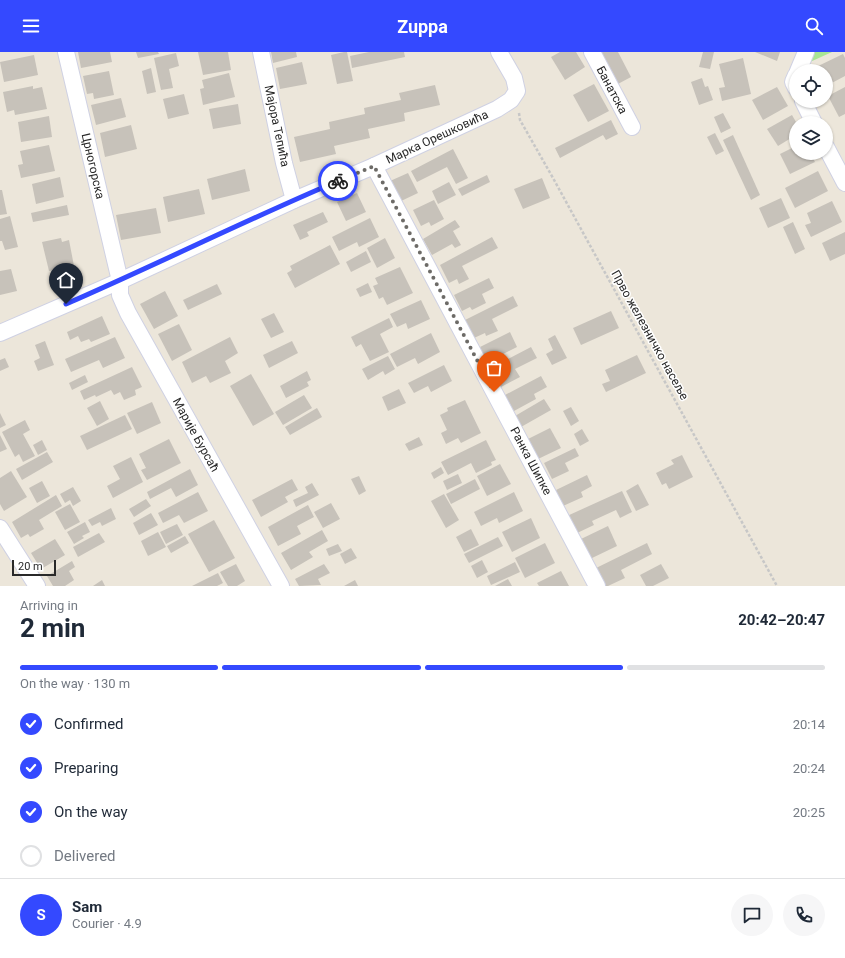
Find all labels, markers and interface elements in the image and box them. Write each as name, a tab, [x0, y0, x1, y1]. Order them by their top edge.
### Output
icon: menu	[20, 15, 42, 37]
icon: search	[803, 15, 825, 37]
text: Zuppa	[397, 16, 448, 37]
street label: Банатска	[594, 64, 630, 116]
map controls	[789, 64, 833, 160]
button: locate	[789, 64, 833, 108]
street label: Мајора Тепића	[262, 84, 292, 168]
street label: Марка Орешковића	[384, 107, 490, 167]
button: layers	[789, 116, 833, 160]
street label: Црногорска	[79, 132, 107, 200]
courier	[318, 161, 358, 201]
icon: bike	[327, 170, 349, 192]
pin	[49, 263, 83, 304]
street label: Прво железничко насеље	[608, 268, 692, 402]
icon: home	[55, 269, 77, 291]
pin	[477, 351, 511, 392]
icon: bag	[483, 357, 505, 379]
street label: Марије Бурсаћ	[170, 396, 222, 474]
street label: Ранка Шипке	[507, 425, 555, 497]
scale bar	[12, 558, 56, 577]
text: 20 m	[18, 560, 43, 573]
text: Arriving in	[20, 598, 78, 613]
text: 20:42–20:47	[738, 611, 825, 629]
text: 2 min	[20, 613, 85, 643]
text: On the way · 130 m	[20, 676, 130, 691]
icon: check	[20, 713, 42, 735]
text: Confirmed	[54, 715, 124, 733]
text: 20:14	[793, 717, 825, 732]
icon: check	[20, 757, 42, 779]
text: Preparing	[54, 759, 118, 777]
text: 20:24	[793, 761, 825, 776]
icon: check	[20, 801, 42, 823]
text: On the way	[54, 803, 128, 821]
text: 20:25	[793, 805, 825, 820]
text: Delivered	[54, 847, 116, 865]
button: chat	[731, 894, 773, 936]
button: phone	[783, 894, 825, 936]
text: Sam	[72, 898, 102, 916]
text: S	[36, 906, 46, 924]
text: Courier · 4.9	[72, 916, 142, 931]

